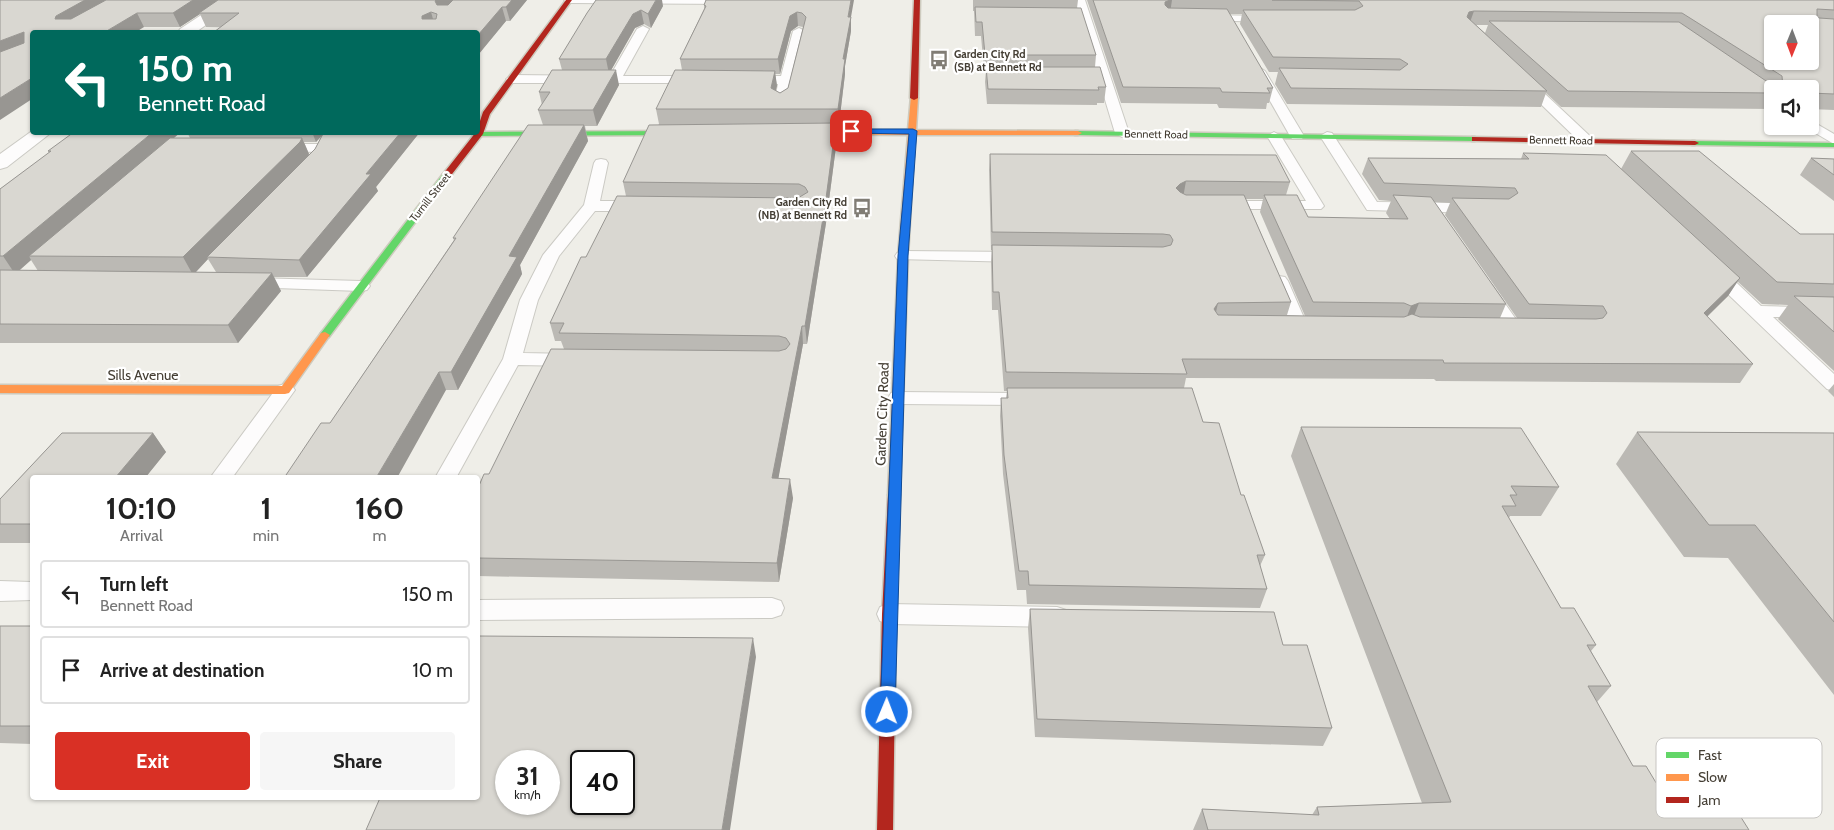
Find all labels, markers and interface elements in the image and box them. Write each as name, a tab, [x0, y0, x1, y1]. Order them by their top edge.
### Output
north arrow	[1764, 15, 1819, 70]
map controls	[1764, 15, 1819, 135]
text: 150 m	[138, 47, 233, 90]
place label: Garden City Rd (SB) at Bennett Rd	[954, 47, 1042, 74]
bus stop icon: Garden City Rd (SB) at Bennett Rd	[928, 49, 950, 71]
icon: left	[55, 50, 120, 115]
button: sound	[1764, 80, 1819, 135]
text: Bennett Road	[138, 90, 266, 117]
pin	[830, 110, 872, 152]
icon: arrive	[837, 117, 865, 145]
street label: Bennett Road	[1124, 126, 1188, 142]
street label: Bennett Road	[1529, 132, 1593, 148]
street label: Turnill Street	[406, 169, 454, 224]
place label: Garden City Rd (NB) at Bennett Rd	[758, 195, 847, 222]
bus stop icon: Garden City Rd (NB) at Bennett Rd	[851, 197, 873, 219]
street label: Garden City Road	[871, 362, 893, 466]
street label: Sills Avenue	[107, 366, 179, 384]
text: 10:10	[106, 490, 177, 527]
text: 1	[260, 490, 272, 527]
text: 160	[355, 490, 404, 527]
text: Arrival	[120, 526, 163, 545]
text: min	[253, 526, 279, 545]
text: m	[373, 526, 387, 545]
text: Turn left	[100, 573, 168, 596]
icon: left	[57, 580, 85, 608]
text: 150 m	[402, 583, 453, 606]
text: Bennett Road	[100, 596, 193, 615]
icon: arrive	[57, 656, 85, 684]
text: Arrive at destination	[100, 659, 264, 682]
text: 10 m	[413, 659, 453, 682]
position arrow	[860, 685, 912, 737]
button: Exit	[55, 732, 250, 790]
button: Share	[260, 732, 455, 790]
legend	[1656, 738, 1822, 818]
text: Fast	[1698, 746, 1722, 764]
speed limit sign: 40	[570, 750, 635, 815]
text: 31	[516, 761, 539, 791]
text: Slow	[1698, 768, 1727, 786]
text: km/h	[514, 787, 541, 802]
text: Jam	[1697, 791, 1720, 809]

